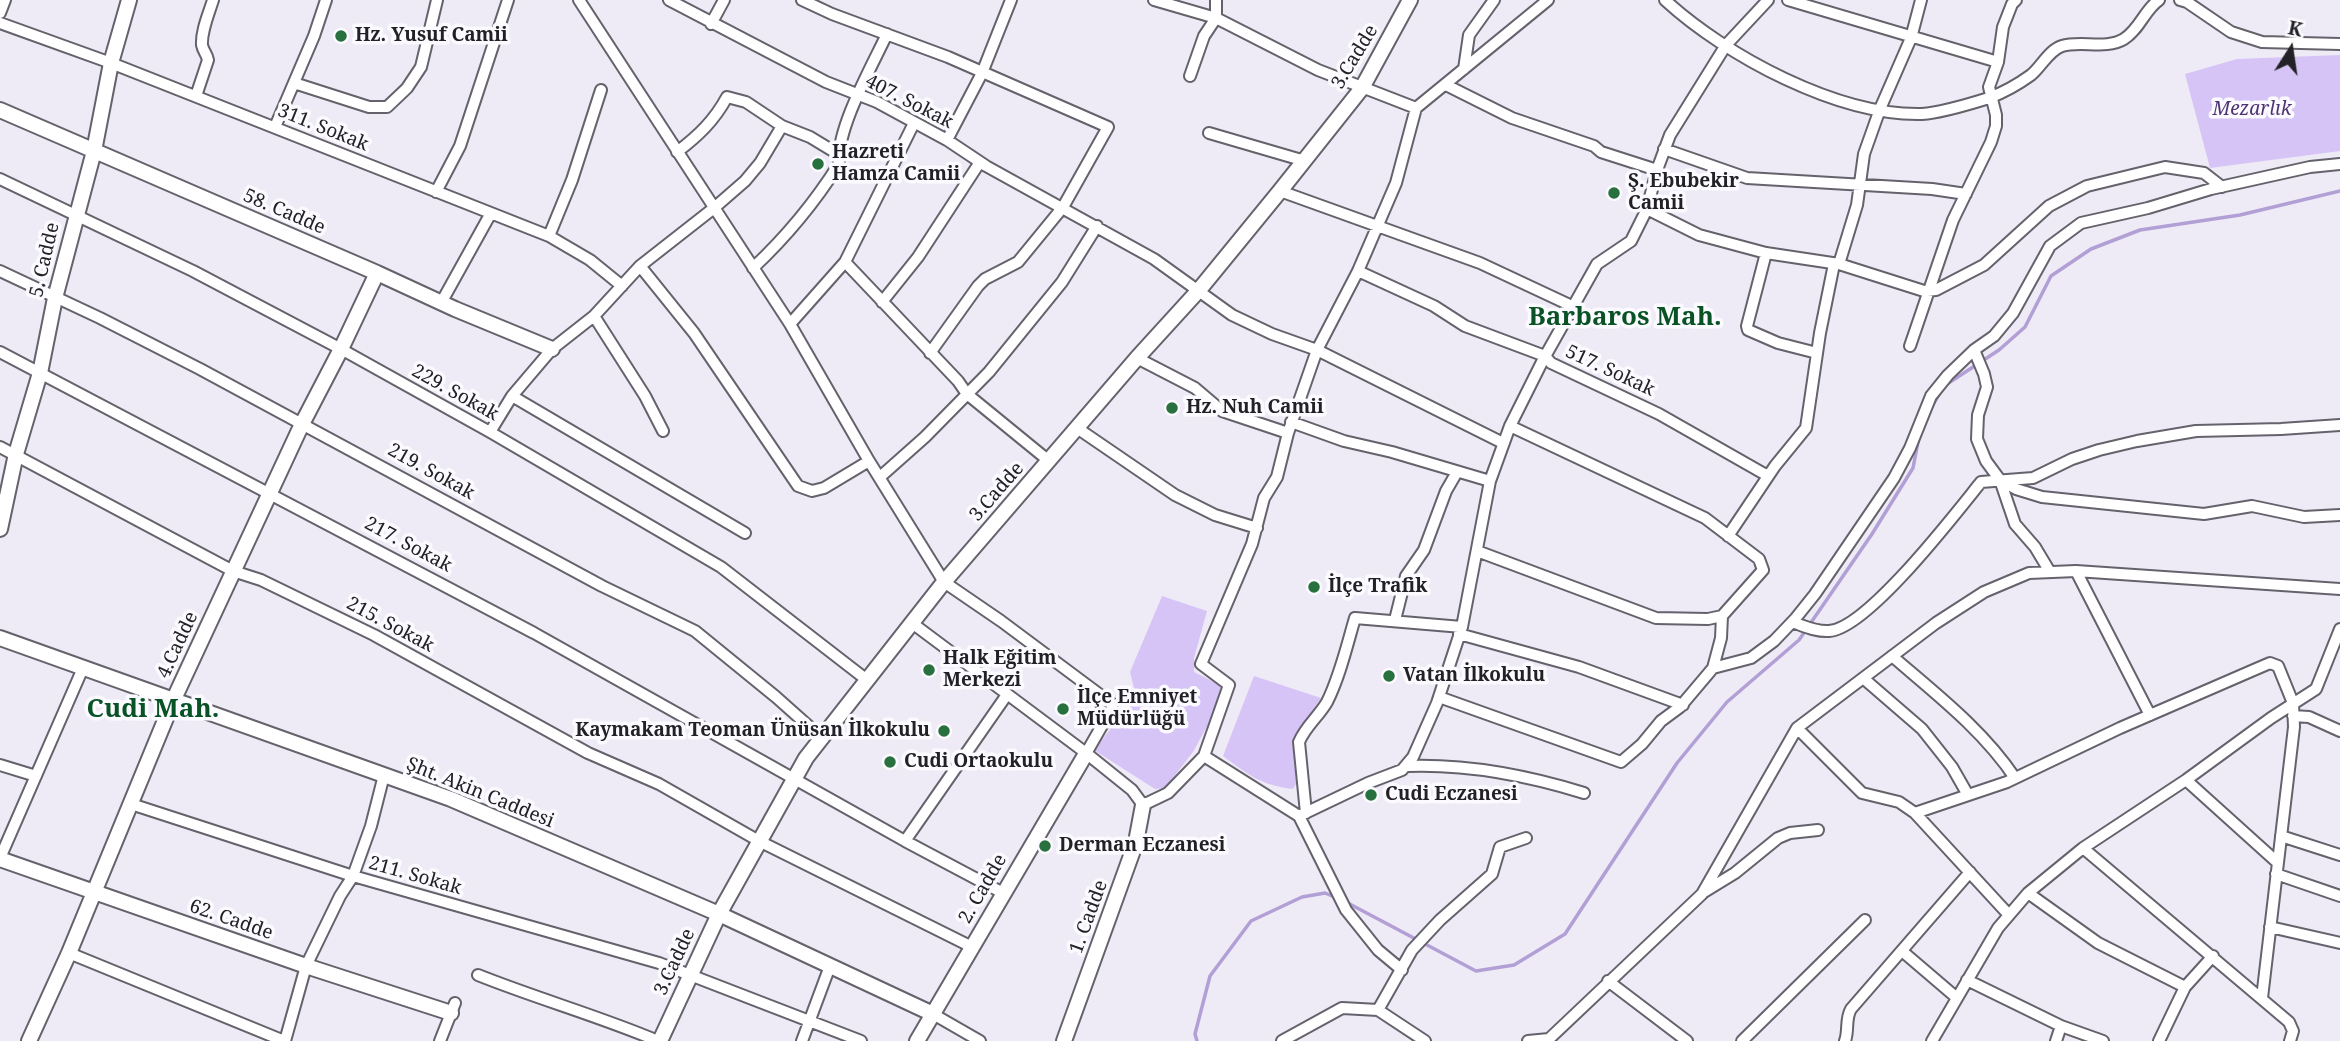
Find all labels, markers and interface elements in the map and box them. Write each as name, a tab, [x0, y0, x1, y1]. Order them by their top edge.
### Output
north arrow	[2256, 14, 2326, 84]
text: K	[2286, 14, 2305, 43]
street label: 3.Cadde	[1327, 21, 1383, 93]
place label: Hz. Yusuf Camii	[355, 25, 508, 47]
marker: Hz. Yusuf Camii	[333, 28, 349, 44]
street label: 407. Sokak	[861, 70, 957, 134]
street label: 311. Sokak	[274, 99, 372, 157]
park label: Mezarlık	[2212, 99, 2292, 121]
place label: Hazreti Hamza Camii	[832, 142, 960, 186]
marker: Hazreti Hamza Camii	[810, 156, 826, 172]
place label: Ş. Ebubekir Camii	[1628, 171, 1739, 215]
street label: 58. Cadde	[240, 185, 328, 239]
marker: Ş. Ebubekir Camii	[1606, 185, 1622, 201]
street label: 5. Cadde	[25, 220, 65, 300]
district label: Barbaros Mah.	[1528, 302, 1722, 334]
street label: 517. Sokak	[1562, 340, 1658, 402]
street label: 229. Sokak	[408, 360, 502, 426]
place label: Hz. Nuh Camii	[1186, 397, 1324, 419]
marker: Hz. Nuh Camii	[1164, 400, 1180, 416]
street label: 219. Sokak	[384, 439, 478, 505]
street label: 3.Cadde	[965, 458, 1029, 526]
street label: 217. Sokak	[360, 512, 456, 578]
place label: İlçe Trafik	[1328, 576, 1427, 598]
marker: İlçe Trafik	[1306, 579, 1322, 595]
street label: 215. Sokak	[342, 592, 438, 658]
street label: 4.Cadde	[153, 608, 203, 682]
place label: Halk Eğitim Merkezi	[943, 648, 1057, 692]
marker: Halk Eğitim Merkezi	[921, 662, 937, 678]
place label: Vatan İlkokulu	[1403, 665, 1545, 687]
marker: Vatan İlkokulu	[1381, 668, 1397, 684]
place label: İlçe Emniyet Müdürlüğü	[1077, 687, 1197, 731]
district label: Cudi Mah.	[87, 694, 219, 726]
marker: İlçe Emniyet Müdürlüğü	[1055, 701, 1071, 717]
place label: Kaymakam Teoman Ünüsan İlkokulu	[575, 720, 930, 742]
marker: Kaymakam Teoman Ünüsan İlkokulu	[936, 723, 952, 739]
place label: Cudi Ortaokulu	[904, 751, 1053, 773]
street label: Şht. Akin Caddesi	[403, 753, 557, 833]
marker: Cudi Ortaokulu	[882, 754, 898, 770]
place label: Cudi Eczanesi	[1385, 784, 1518, 806]
marker: Cudi Eczanesi	[1363, 787, 1379, 803]
place label: Derman Eczanesi	[1059, 835, 1225, 857]
marker: Derman Eczanesi	[1037, 838, 1053, 854]
street label: 2. Cadde	[954, 850, 1012, 928]
street label: 211. Sokak	[366, 852, 464, 900]
street label: 1. Cadde	[1065, 877, 1113, 957]
street label: 62. Cadde	[186, 895, 276, 945]
street label: 3.Cadde	[650, 925, 700, 999]

